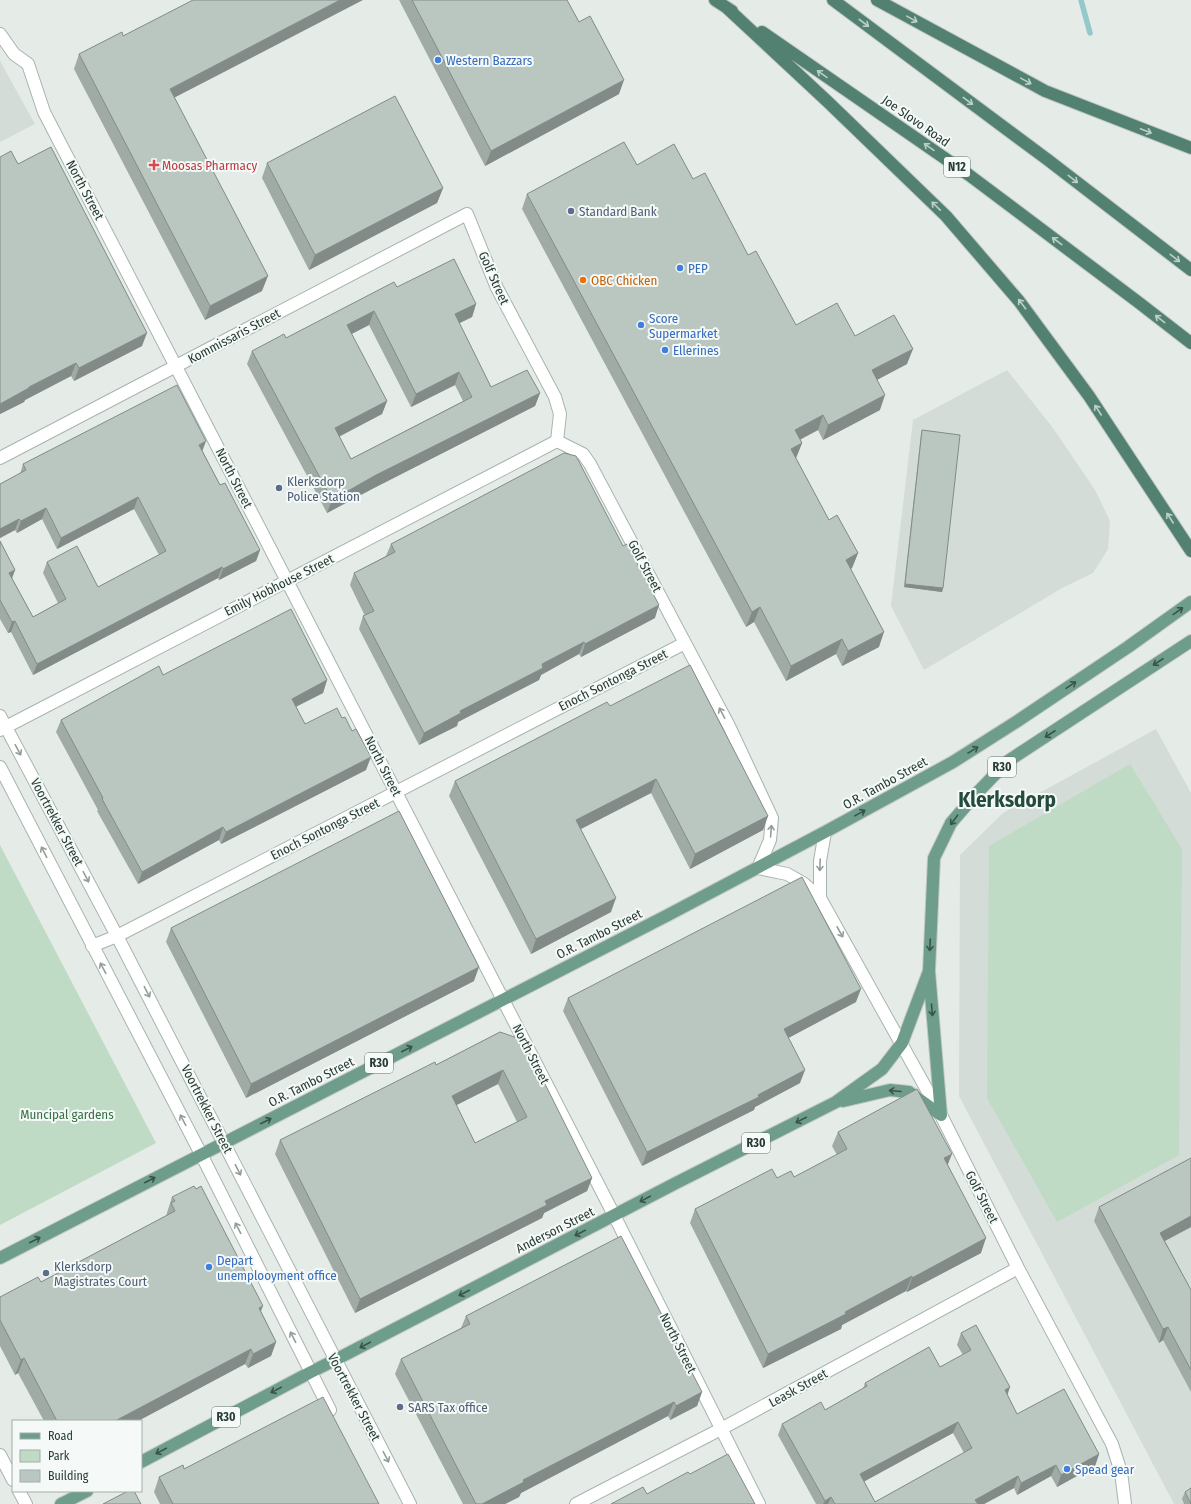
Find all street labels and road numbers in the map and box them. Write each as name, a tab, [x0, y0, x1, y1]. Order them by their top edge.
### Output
street label: Joe Slovo Road	[879, 92, 953, 150]
road number: N12	[944, 157, 970, 177]
street label: North Street	[63, 158, 107, 223]
street label: Golf Street	[476, 249, 513, 308]
street label: Kommissaris Street	[185, 305, 283, 367]
street label: North Street	[212, 445, 256, 511]
street label: Golf Street	[625, 537, 665, 595]
street label: Emily Hobhouse Street	[222, 551, 337, 619]
street label: Enoch Sontonga Street	[556, 646, 671, 714]
street label: North Street	[361, 733, 405, 799]
street label: O.R. Tambo Street	[840, 753, 930, 812]
road number: R30	[988, 757, 1016, 777]
street label: Voortrekker Street	[28, 776, 87, 869]
street label: Enoch Sontonga Street	[268, 795, 383, 863]
street label: O.R. Tambo Street	[554, 906, 645, 962]
street label: North Street	[509, 1021, 553, 1087]
road number: R30	[365, 1053, 393, 1073]
street label: O.R. Tambo Street	[266, 1054, 357, 1110]
street label: Voortrekker Street	[178, 1062, 236, 1156]
road number: R30	[742, 1133, 770, 1153]
street label: Golf Street	[962, 1168, 1002, 1226]
street label: Anderson Street	[513, 1204, 597, 1256]
street label: North Street	[656, 1310, 700, 1376]
street label: Voortrekker Street	[325, 1351, 384, 1444]
street label: Leask Street	[766, 1365, 831, 1410]
road number: R30	[212, 1407, 240, 1427]

